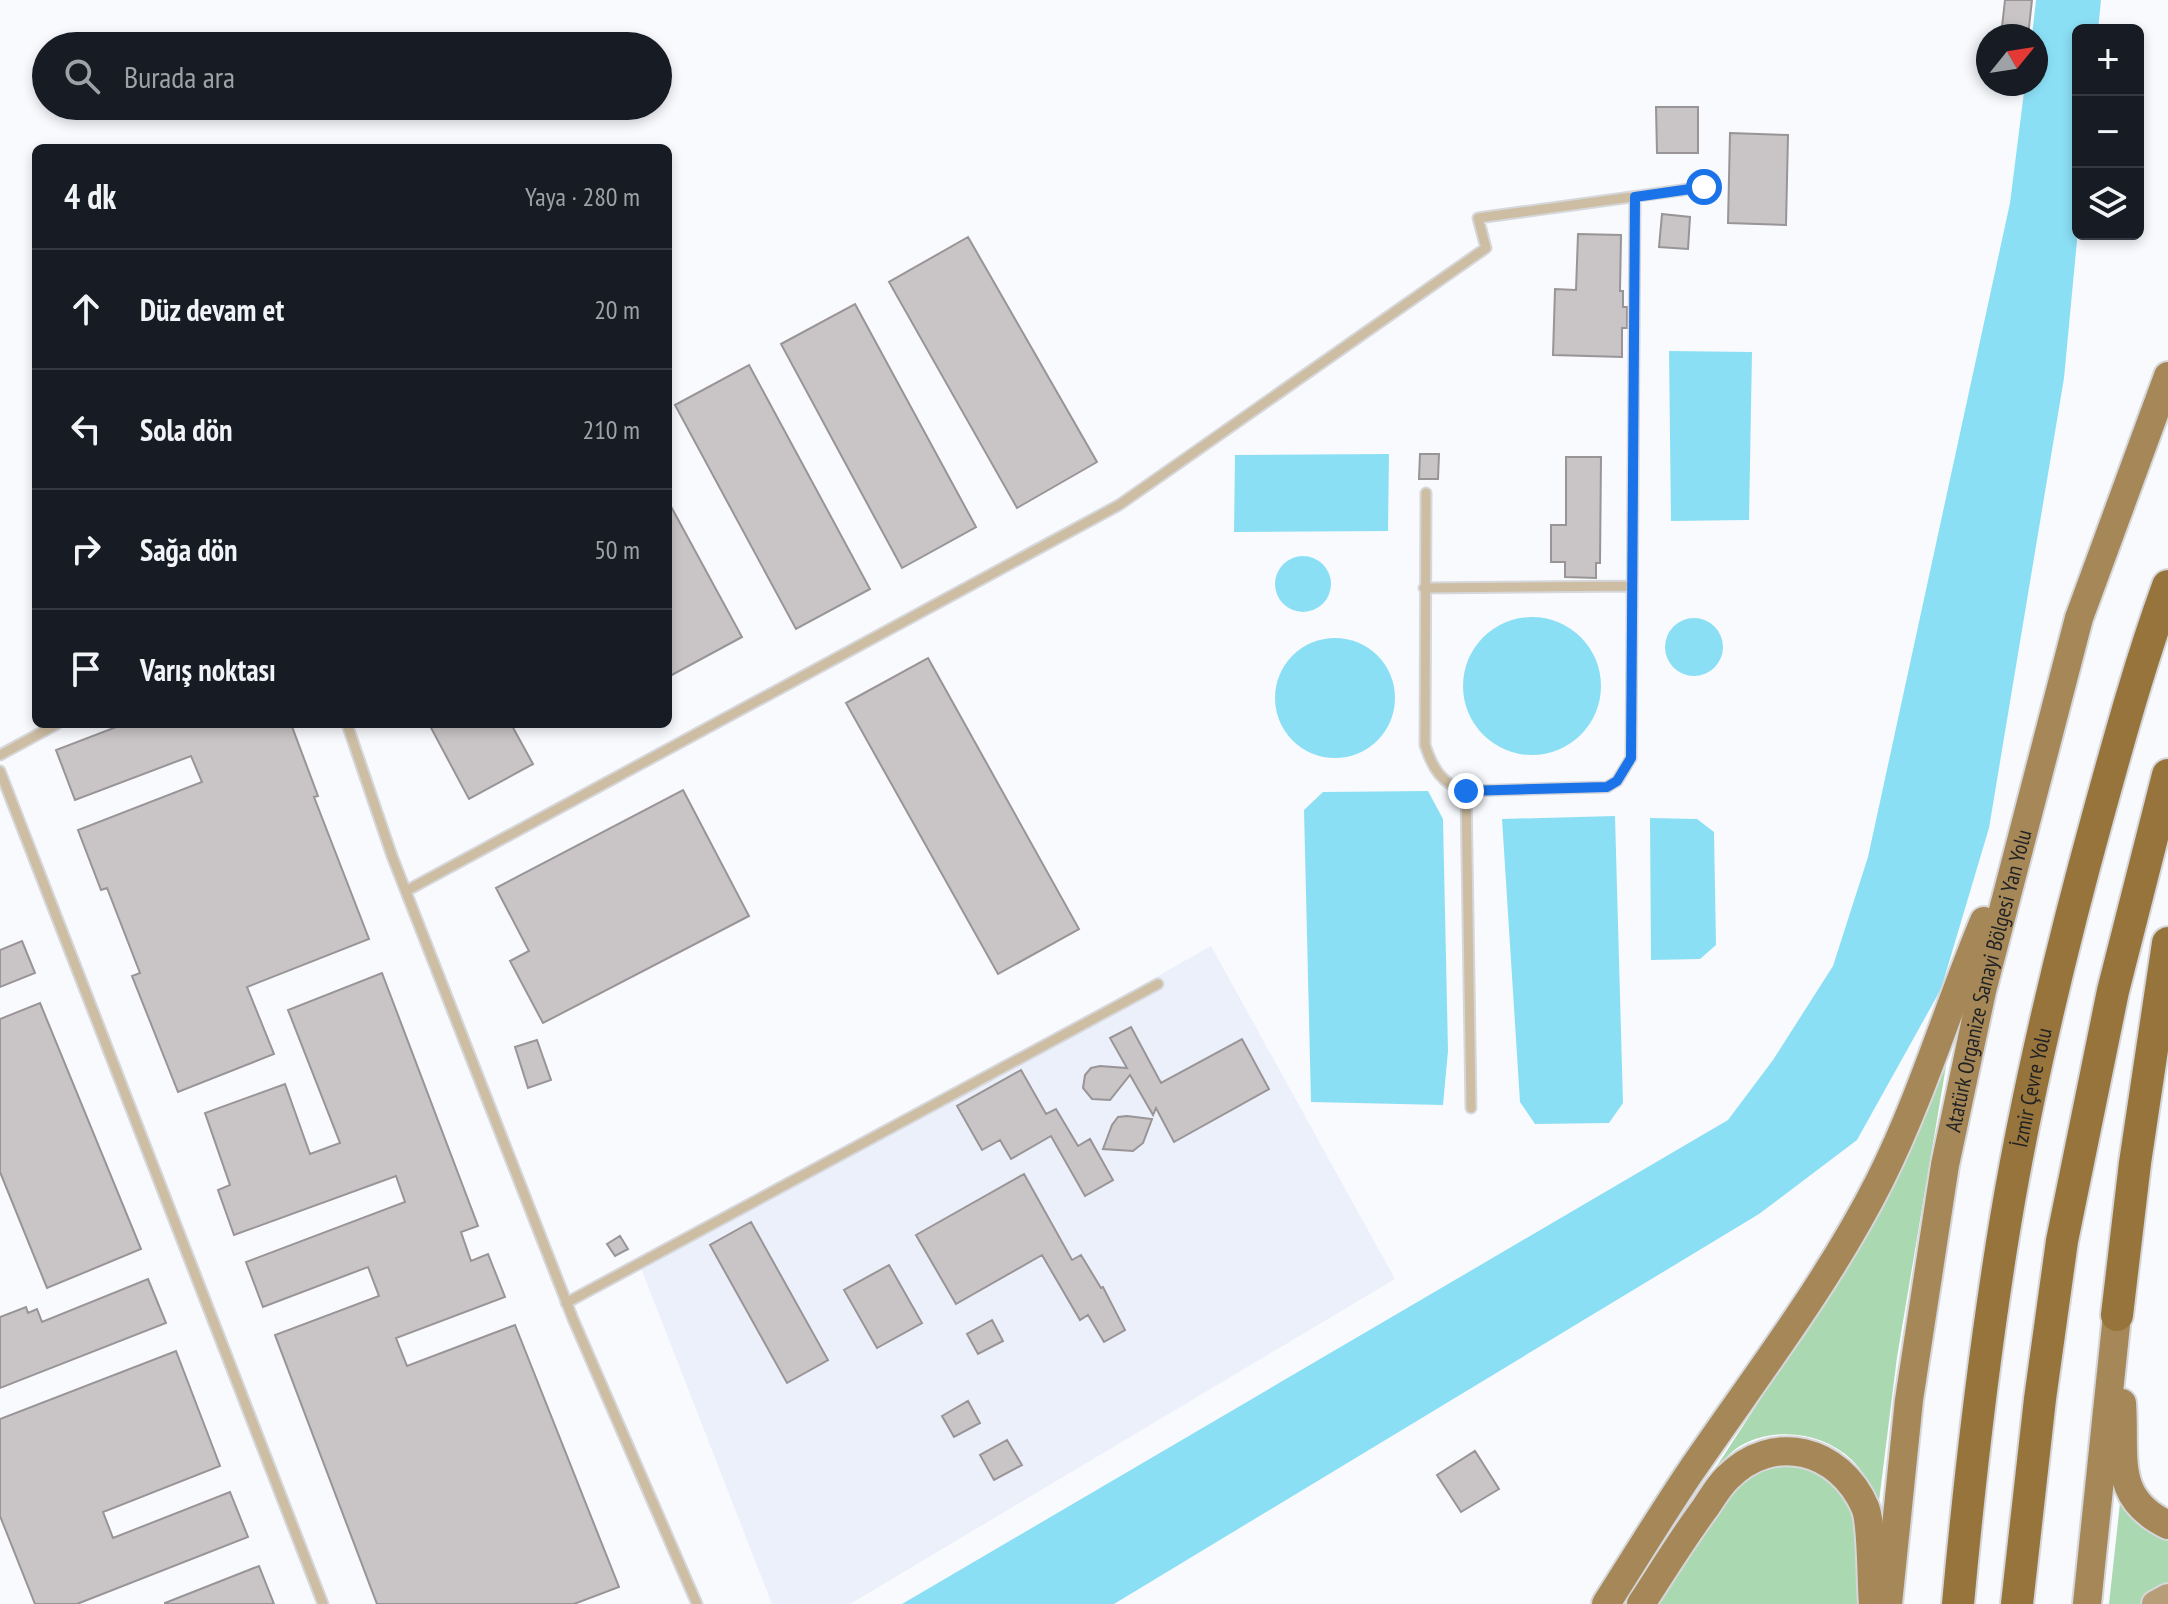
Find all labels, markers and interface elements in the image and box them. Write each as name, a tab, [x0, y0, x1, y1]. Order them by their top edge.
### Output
north arrow	[1976, 24, 2048, 96]
map controls	[2072, 24, 2144, 240]
button: +	[2072, 24, 2144, 96]
search box	[32, 32, 672, 120]
icon: search	[60, 54, 104, 98]
text: Burada ara	[124, 57, 235, 96]
button: −	[2072, 96, 2144, 168]
button: layers	[2072, 168, 2144, 240]
route start	[1686, 169, 1722, 205]
text: 4 dk	[64, 174, 116, 218]
text: Yaya · 280 m	[525, 180, 640, 213]
icon: ahead	[64, 287, 108, 331]
text: Düz devam et	[140, 290, 284, 329]
text: 20 m	[594, 293, 640, 326]
icon: left	[64, 407, 108, 451]
text: Sola dön	[140, 410, 233, 449]
text: 210 m	[582, 413, 640, 446]
icon: right	[64, 527, 108, 571]
text: Sağa dön	[140, 530, 238, 569]
text: 50 m	[594, 533, 640, 566]
icon: arrive	[64, 647, 108, 691]
text: Varış noktası	[140, 650, 276, 689]
route end	[1448, 773, 1484, 809]
street label: Atatürk Organize Sanayi Bölgesi Yan Yolu	[1938, 826, 2037, 1135]
street label: İzmir Çevre Yolu	[2005, 1025, 2058, 1150]

